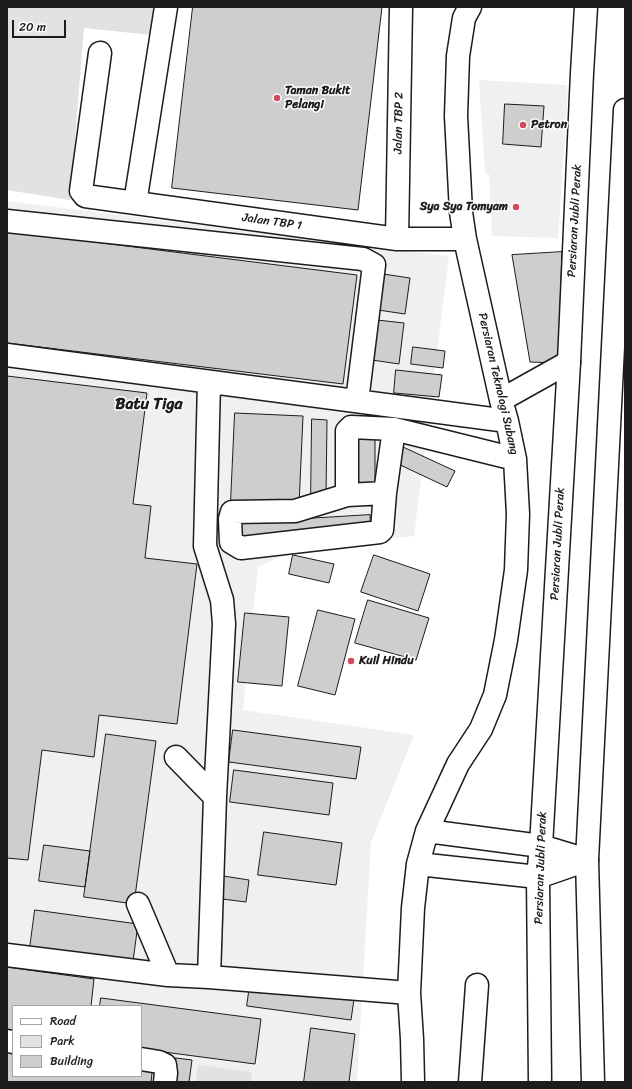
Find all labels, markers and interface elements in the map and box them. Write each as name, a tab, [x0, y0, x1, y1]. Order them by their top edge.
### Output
scale bar	[14, 12, 68, 38]
text: 20 m	[19, 16, 46, 38]
place label: Taman Bukit Pelangi	[285, 84, 350, 112]
street label: Jalan TBP 2	[391, 92, 407, 154]
marker: Taman Bukit Pelangi	[272, 93, 282, 103]
place label: Petron	[531, 118, 567, 132]
marker: Petron	[518, 120, 528, 130]
street label: Persiaran Jubli Perak	[565, 164, 585, 278]
place label: Sya Sya Tomyam	[420, 200, 508, 214]
marker: Sya Sya Tomyam	[511, 202, 521, 212]
street label: Jalan TBP 1	[241, 211, 303, 233]
street label: Persiaran Teknologi Subang	[475, 312, 521, 456]
district label: Batu Tiga	[115, 395, 183, 415]
street label: Persiaran Jubli Perak	[548, 487, 568, 601]
place label: Kuil Hindu	[359, 654, 414, 668]
marker: Kuil Hindu	[346, 656, 356, 666]
street label: Persiaran Jubli Perak	[532, 811, 550, 925]
legend	[12, 1005, 142, 1077]
text: Road	[50, 1010, 76, 1032]
text: Park	[50, 1030, 75, 1052]
text: Building	[50, 1050, 93, 1072]

